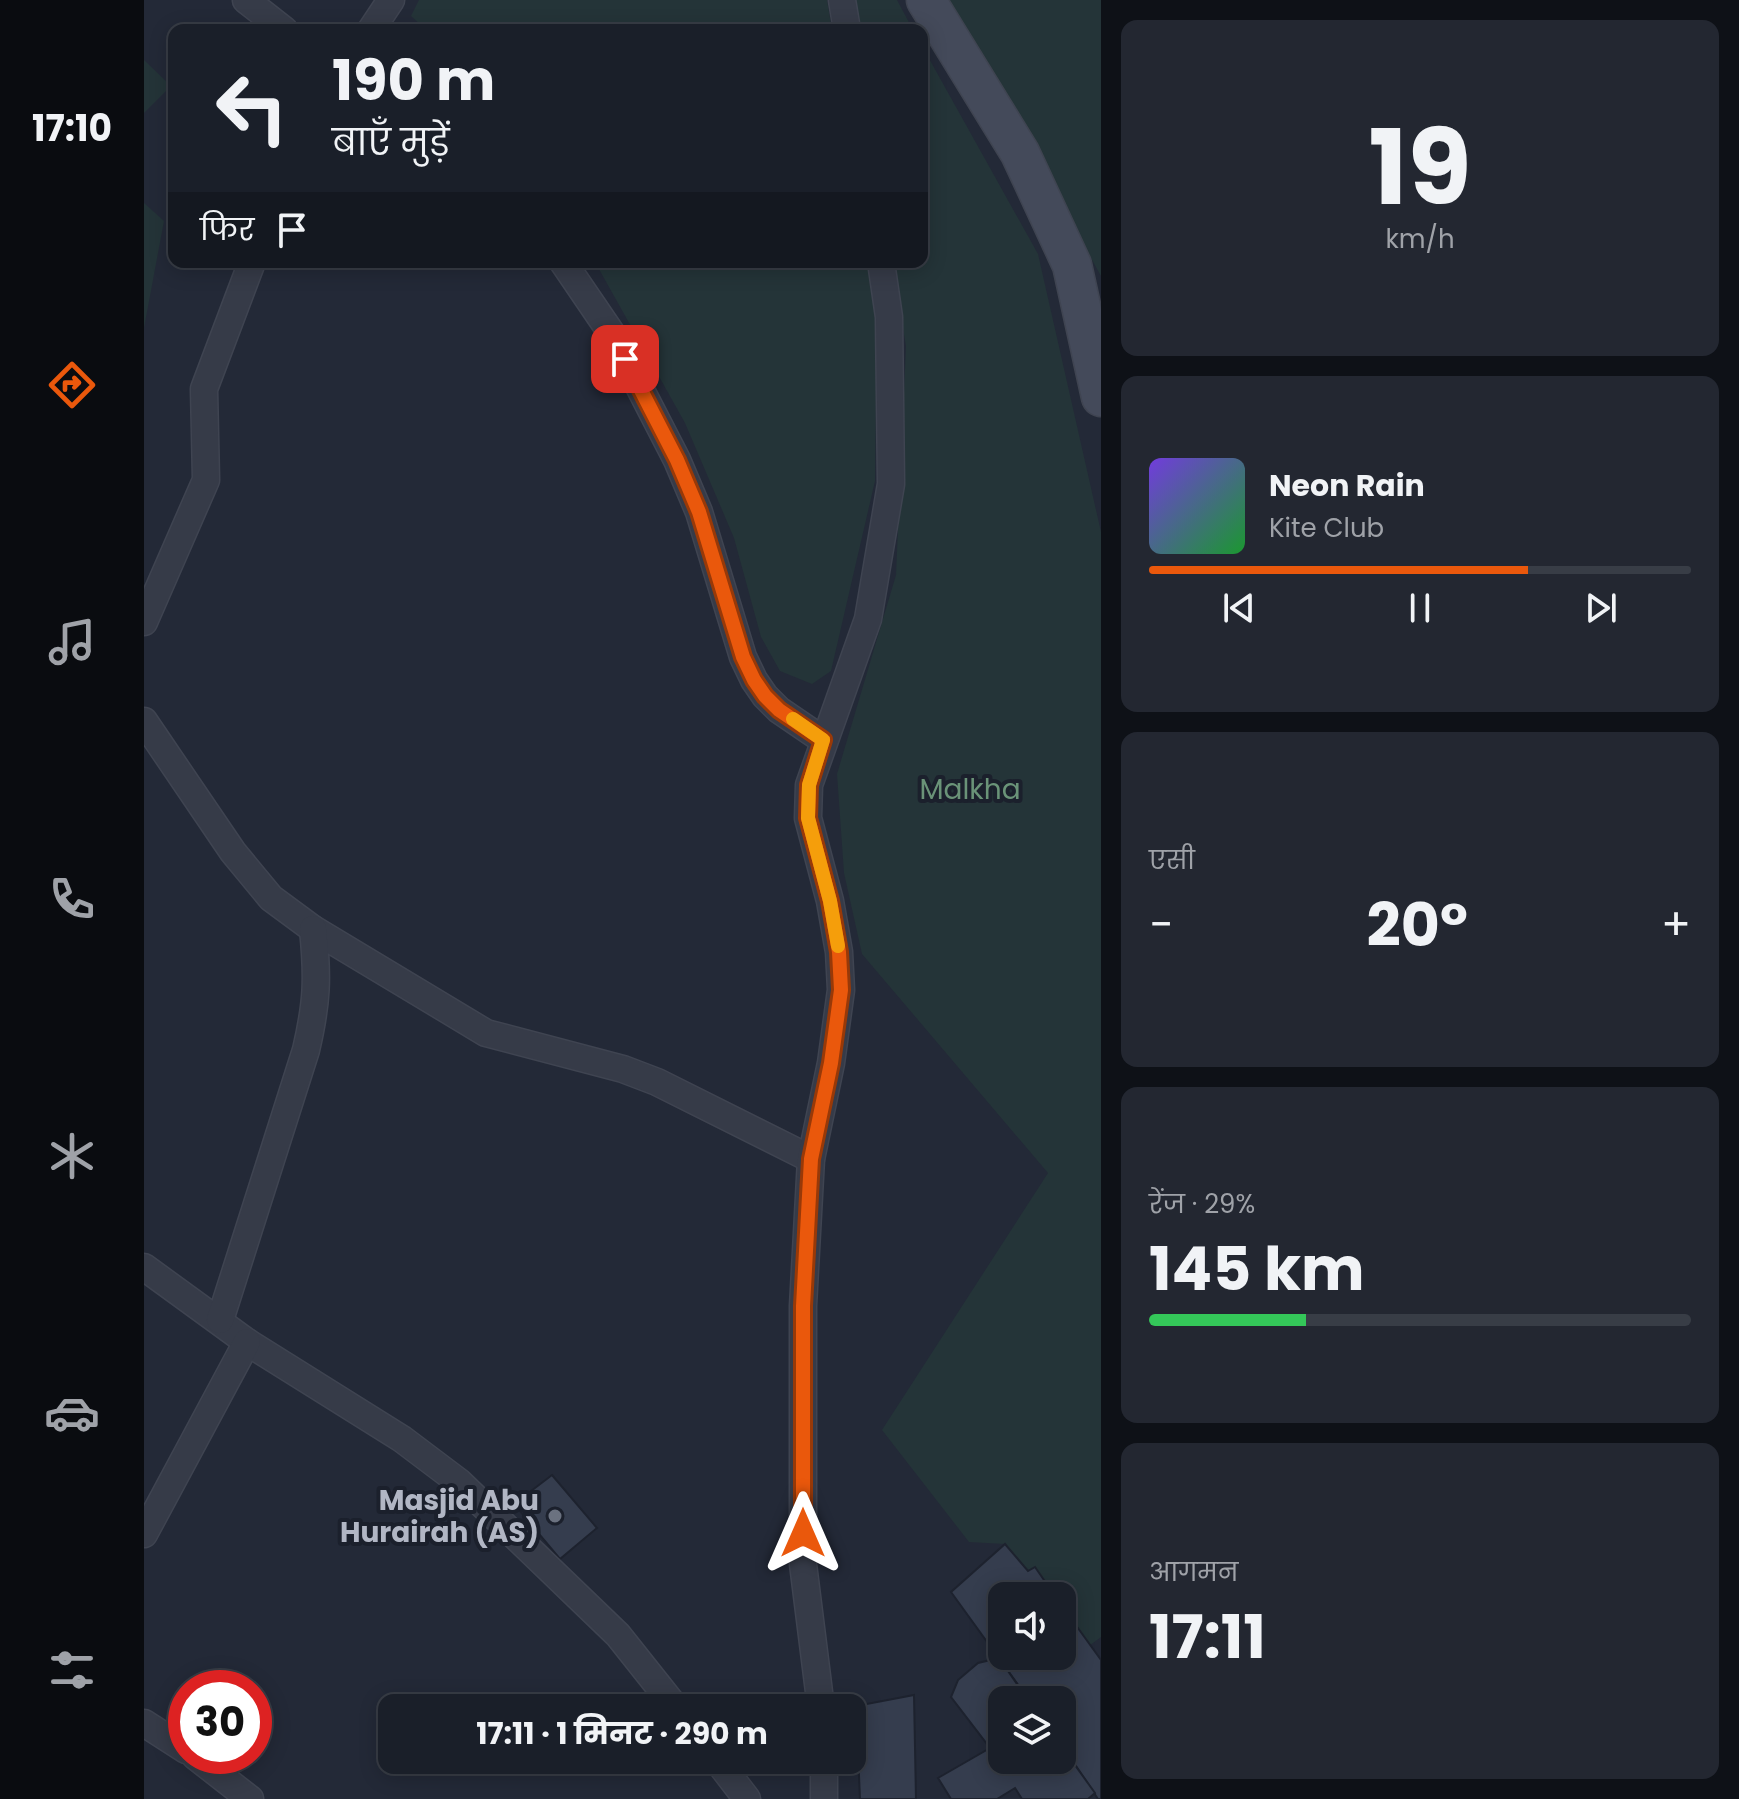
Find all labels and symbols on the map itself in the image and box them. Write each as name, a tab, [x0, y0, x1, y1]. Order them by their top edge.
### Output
pin	[591, 325, 659, 393]
park label: Malkha	[919, 770, 1021, 809]
place label: Masjid Abu Hurairah (AS)	[340, 1481, 539, 1552]
position arrow	[761, 1491, 845, 1575]
marker: Masjid Abu Hurairah (AS)	[546, 1507, 564, 1525]
speed limit sign: 30	[168, 1670, 272, 1774]

